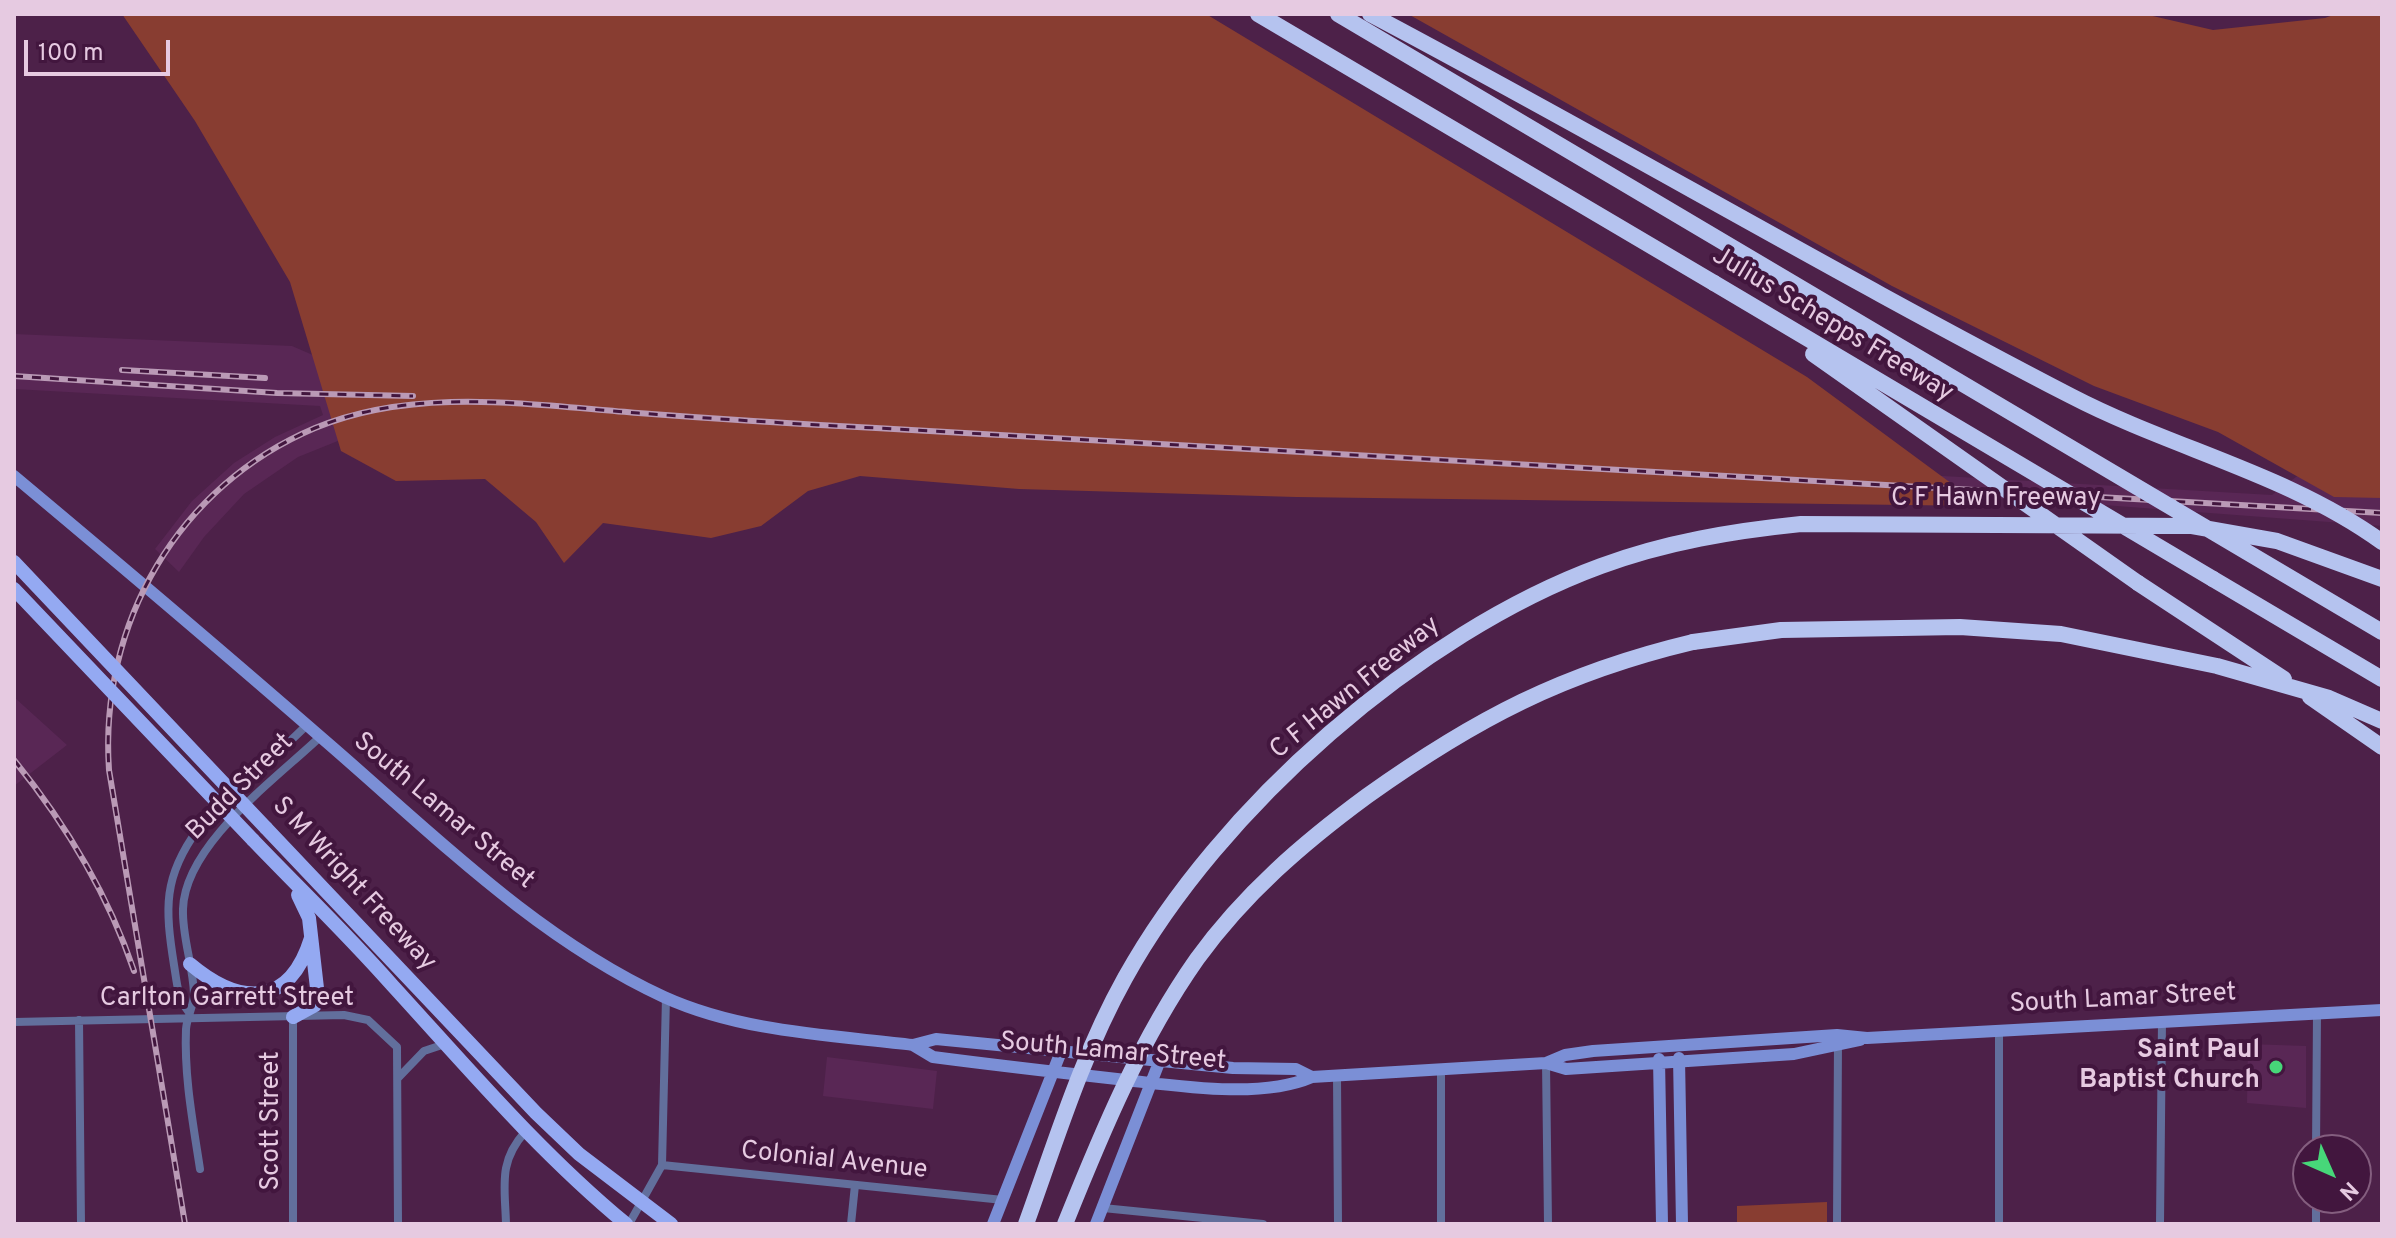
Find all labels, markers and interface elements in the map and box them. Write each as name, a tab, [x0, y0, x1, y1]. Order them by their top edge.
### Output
scale bar	[28, 24, 174, 74]
text: 100 m	[38, 39, 104, 69]
street label: Julius Schepps Freeway	[1706, 242, 1958, 410]
street label: C F Hawn Freeway	[1891, 484, 2101, 516]
street label: C F Hawn Freeway	[1265, 611, 1447, 767]
street label: South Lamar Street	[346, 727, 540, 897]
street label: Budd Street	[181, 728, 301, 848]
street label: S M Wright Freeway	[264, 792, 442, 978]
street label: South Lamar Street	[2009, 978, 2237, 1022]
street label: Carlton Garrett Street	[100, 984, 354, 1016]
street label: South Lamar Street	[999, 1028, 1227, 1078]
place label: Saint Paul Baptist Church	[2079, 1036, 2260, 1098]
street label: Scott Street	[257, 1051, 289, 1191]
marker: Saint Paul Baptist Church	[2267, 1058, 2285, 1076]
north arrow	[2292, 1134, 2372, 1214]
street label: Colonial Avenue	[739, 1137, 929, 1187]
text: N	[2333, 1175, 2363, 1205]

